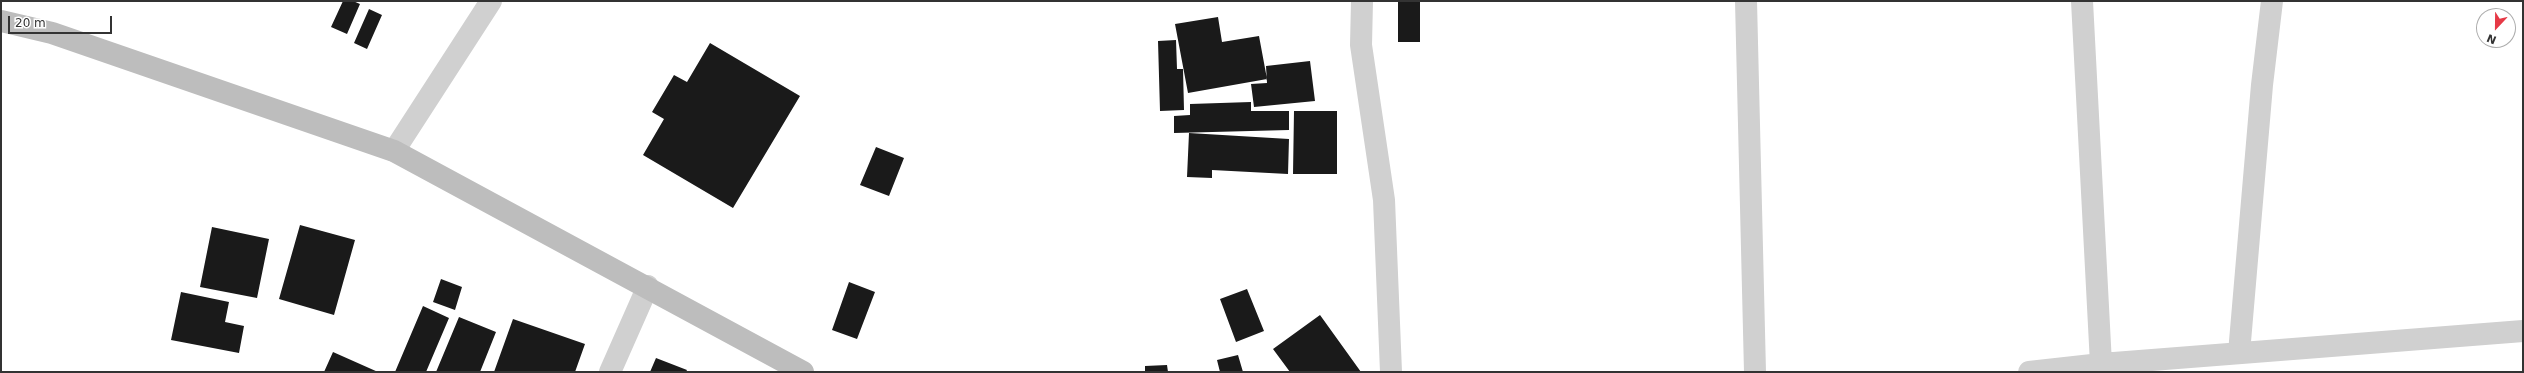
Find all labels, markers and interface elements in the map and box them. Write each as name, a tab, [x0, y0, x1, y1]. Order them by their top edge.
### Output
scale bar	[10, 8, 114, 34]
north arrow	[2476, 8, 2516, 48]
text: 20 m	[15, 16, 46, 30]
text: N	[2485, 31, 2498, 46]

